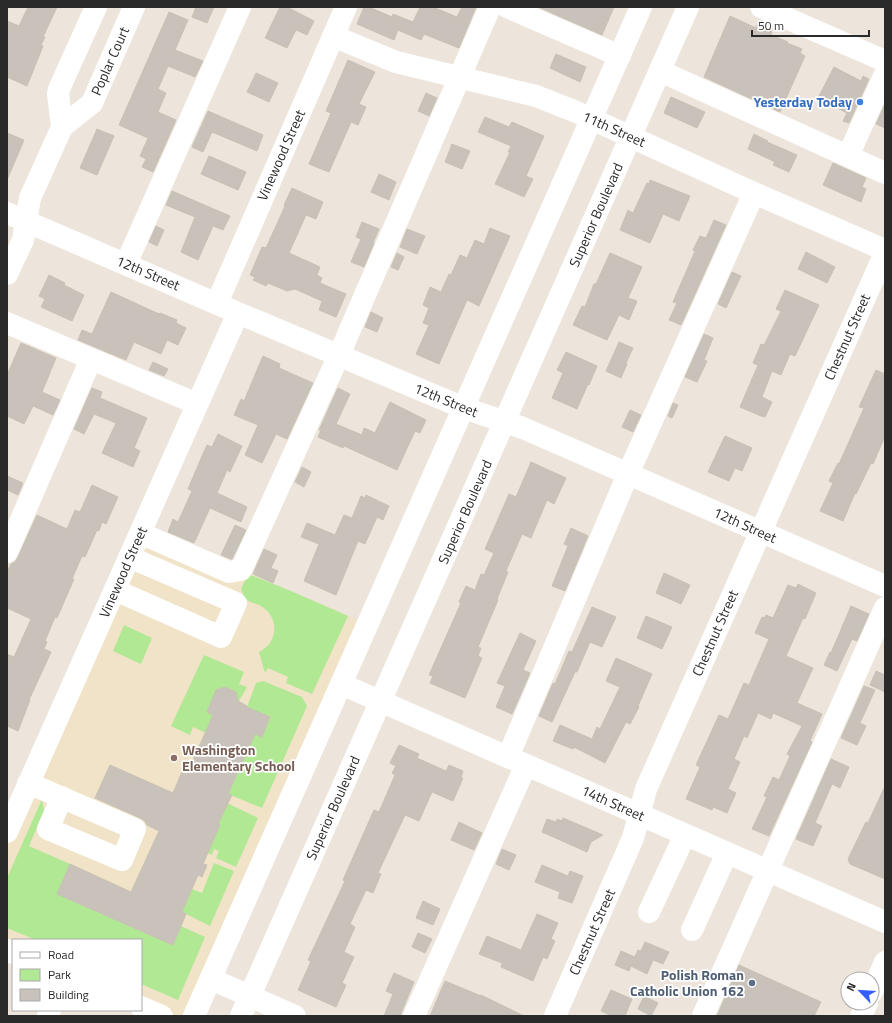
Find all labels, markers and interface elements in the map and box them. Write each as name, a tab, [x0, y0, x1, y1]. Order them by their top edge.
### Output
scale bar	[752, 12, 869, 38]
text: 50 m	[758, 16, 784, 35]
street label: Poplar Court	[85, 23, 134, 99]
place label: Yesterday Today	[754, 91, 852, 112]
marker: Yesterday Today	[855, 97, 865, 107]
street label: 11th Street	[579, 105, 649, 152]
street label: Vinewood Street	[251, 106, 310, 204]
street label: Superior Boulevard	[563, 159, 628, 270]
street label: 12th Street	[113, 250, 183, 295]
street label: Chestnut Street	[818, 290, 875, 383]
street label: 12th Street	[411, 377, 481, 422]
street label: Superior Boulevard	[432, 456, 497, 567]
street label: 12th Street	[710, 501, 780, 548]
street label: Vinewood Street	[93, 523, 152, 621]
street label: Chestnut Street	[686, 586, 743, 679]
place label: Washington Elementary School	[182, 739, 295, 776]
street label: Superior Boulevard	[300, 752, 365, 863]
marker: Washington Elementary School	[169, 753, 179, 763]
street label: 14th Street	[578, 779, 648, 826]
street label: Chestnut Street	[563, 885, 620, 978]
legend	[12, 939, 142, 1011]
text: Road	[48, 945, 74, 964]
place label: Polish Roman Catholic Union 162	[630, 964, 744, 1001]
text: Park	[48, 965, 71, 984]
north arrow	[840, 971, 880, 1011]
marker: Polish Roman Catholic Union 162	[747, 978, 757, 988]
text: N	[842, 980, 860, 994]
text: Building	[48, 985, 89, 1004]

